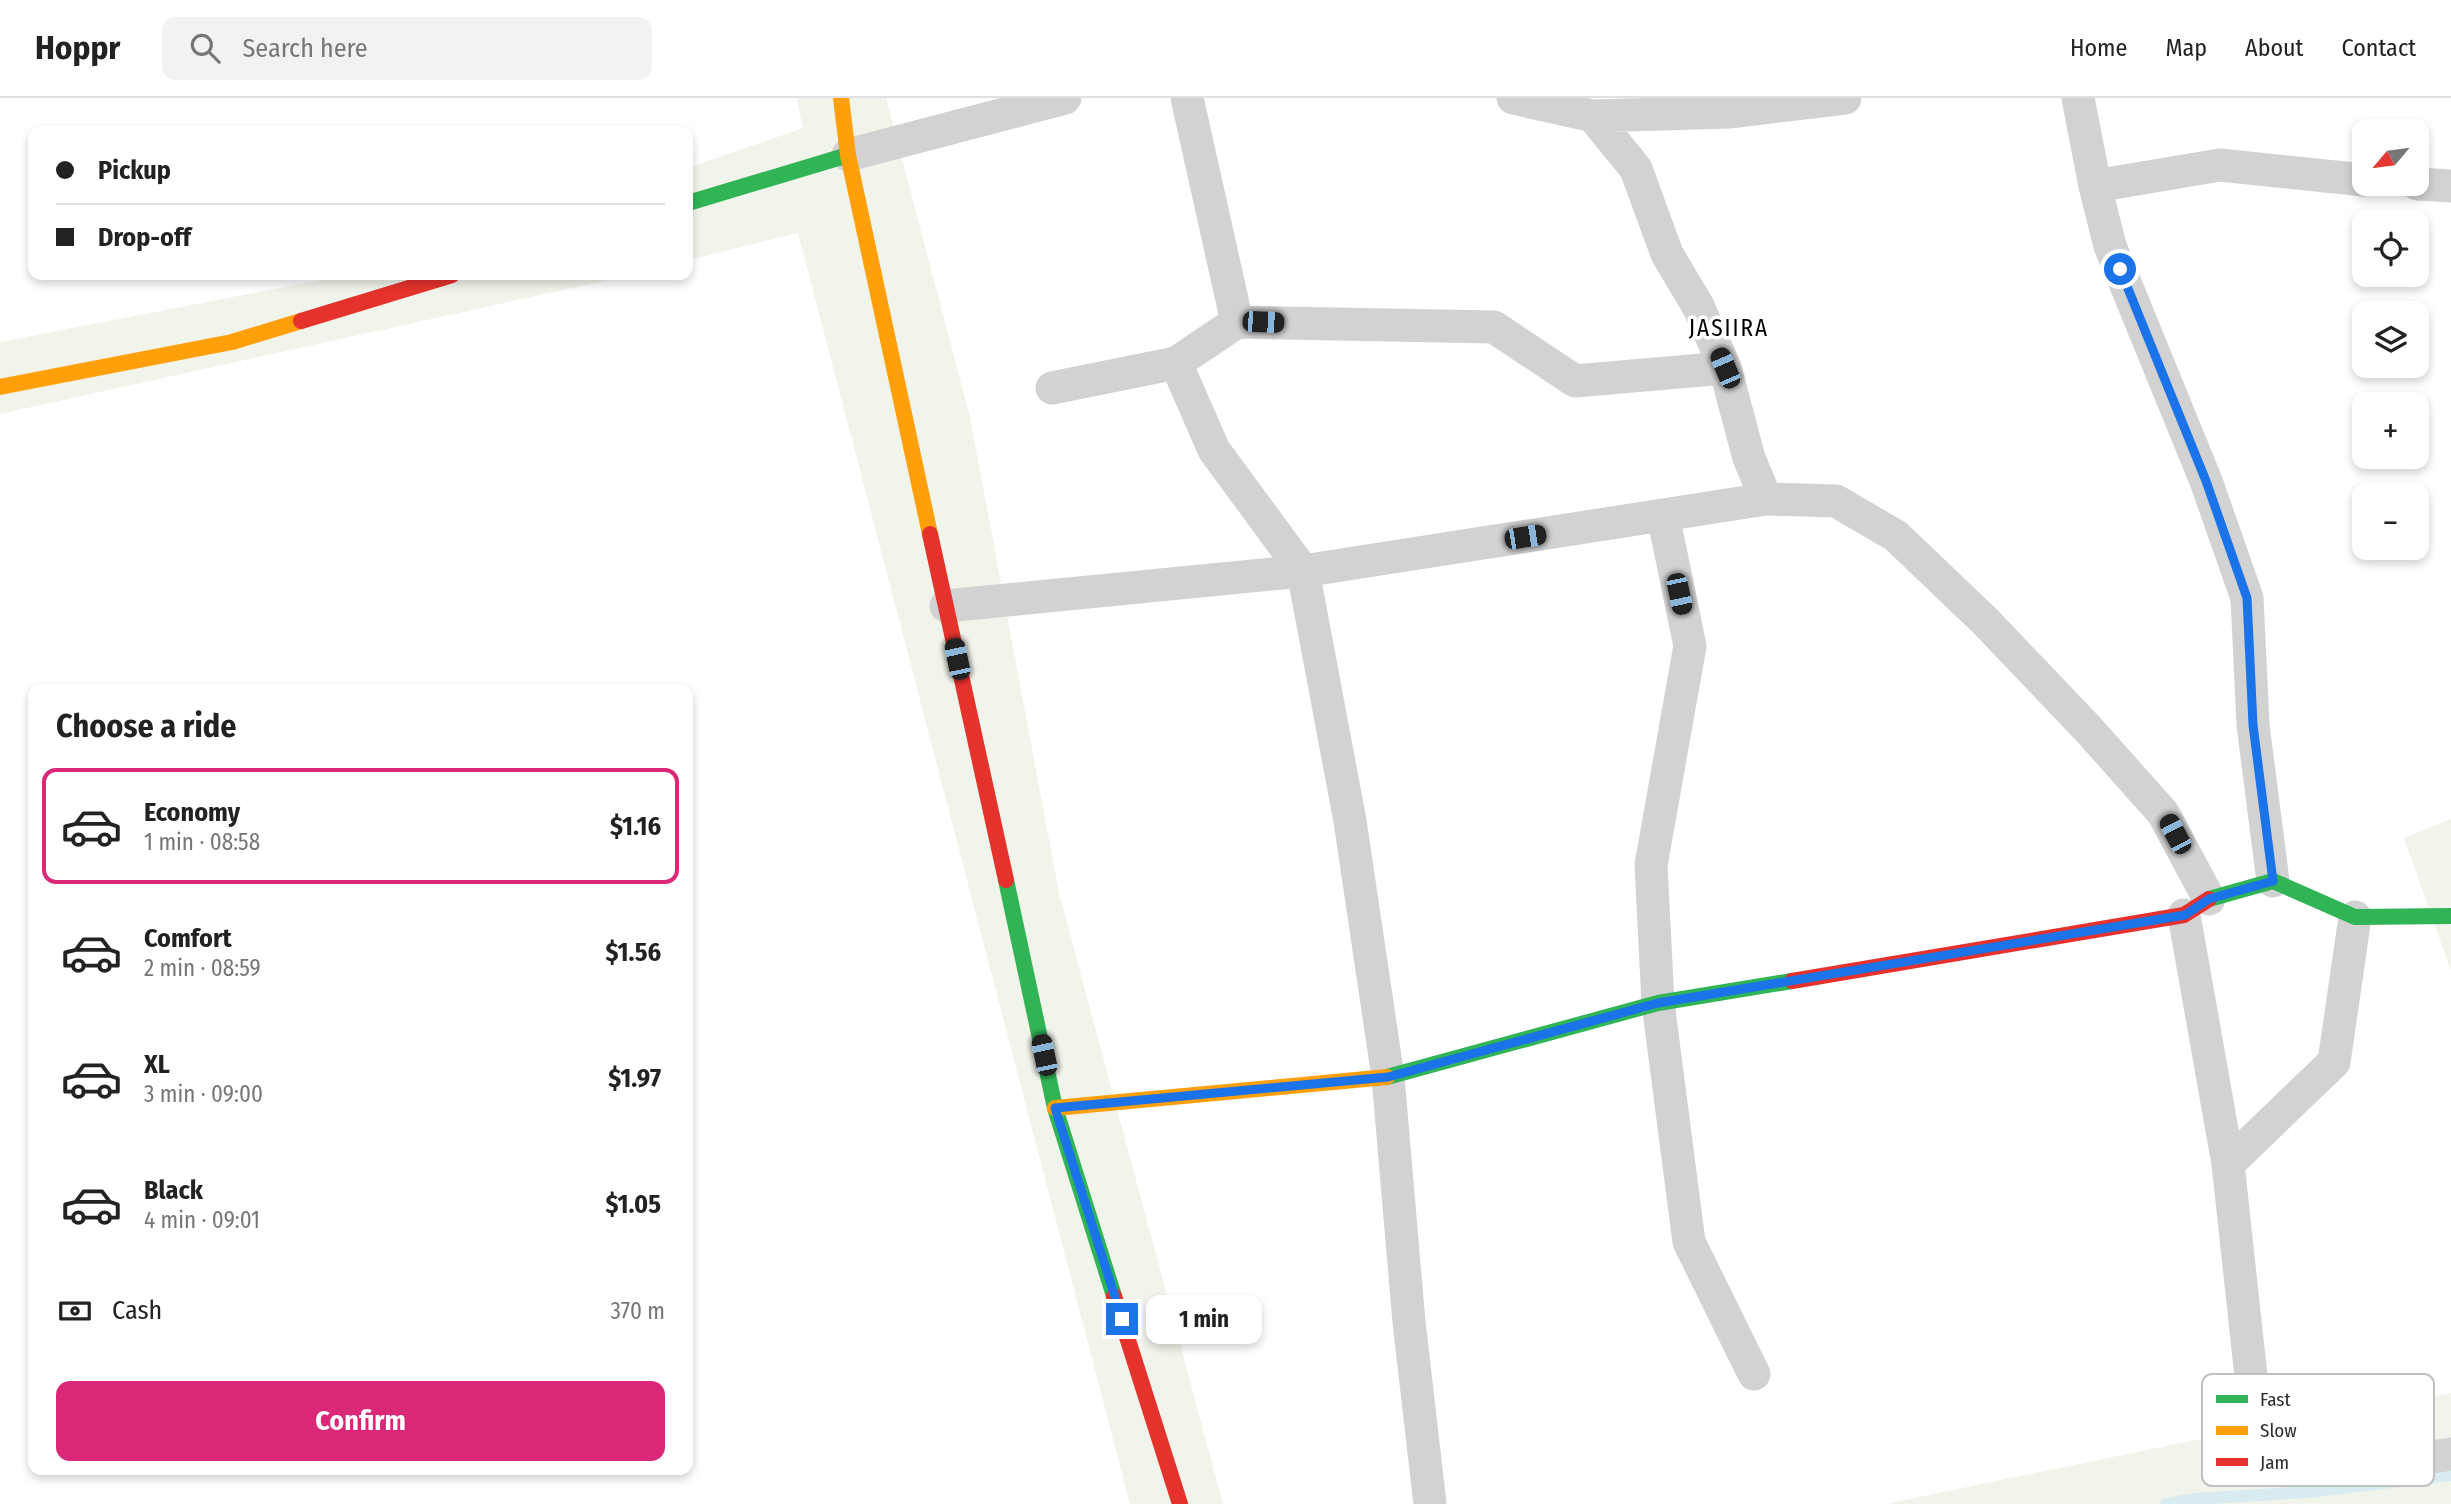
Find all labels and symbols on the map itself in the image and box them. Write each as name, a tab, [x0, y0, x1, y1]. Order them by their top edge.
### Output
north arrow	[2352, 119, 2429, 196]
route start	[2104, 253, 2136, 285]
car	[1242, 311, 1285, 333]
district label: JASIIRA	[1689, 314, 1769, 342]
car	[1708, 345, 1743, 391]
car	[1503, 523, 1548, 551]
car	[1665, 571, 1694, 617]
car	[943, 636, 972, 682]
car	[2156, 811, 2195, 857]
car	[1030, 1032, 1059, 1078]
callout: 1 min	[1146, 1294, 1262, 1344]
route end	[1106, 1303, 1138, 1335]
legend	[2202, 1374, 2434, 1486]
text: Fast	[2260, 1388, 2291, 1411]
text: Slow	[2260, 1419, 2297, 1442]
text: Jam	[2260, 1451, 2289, 1474]

